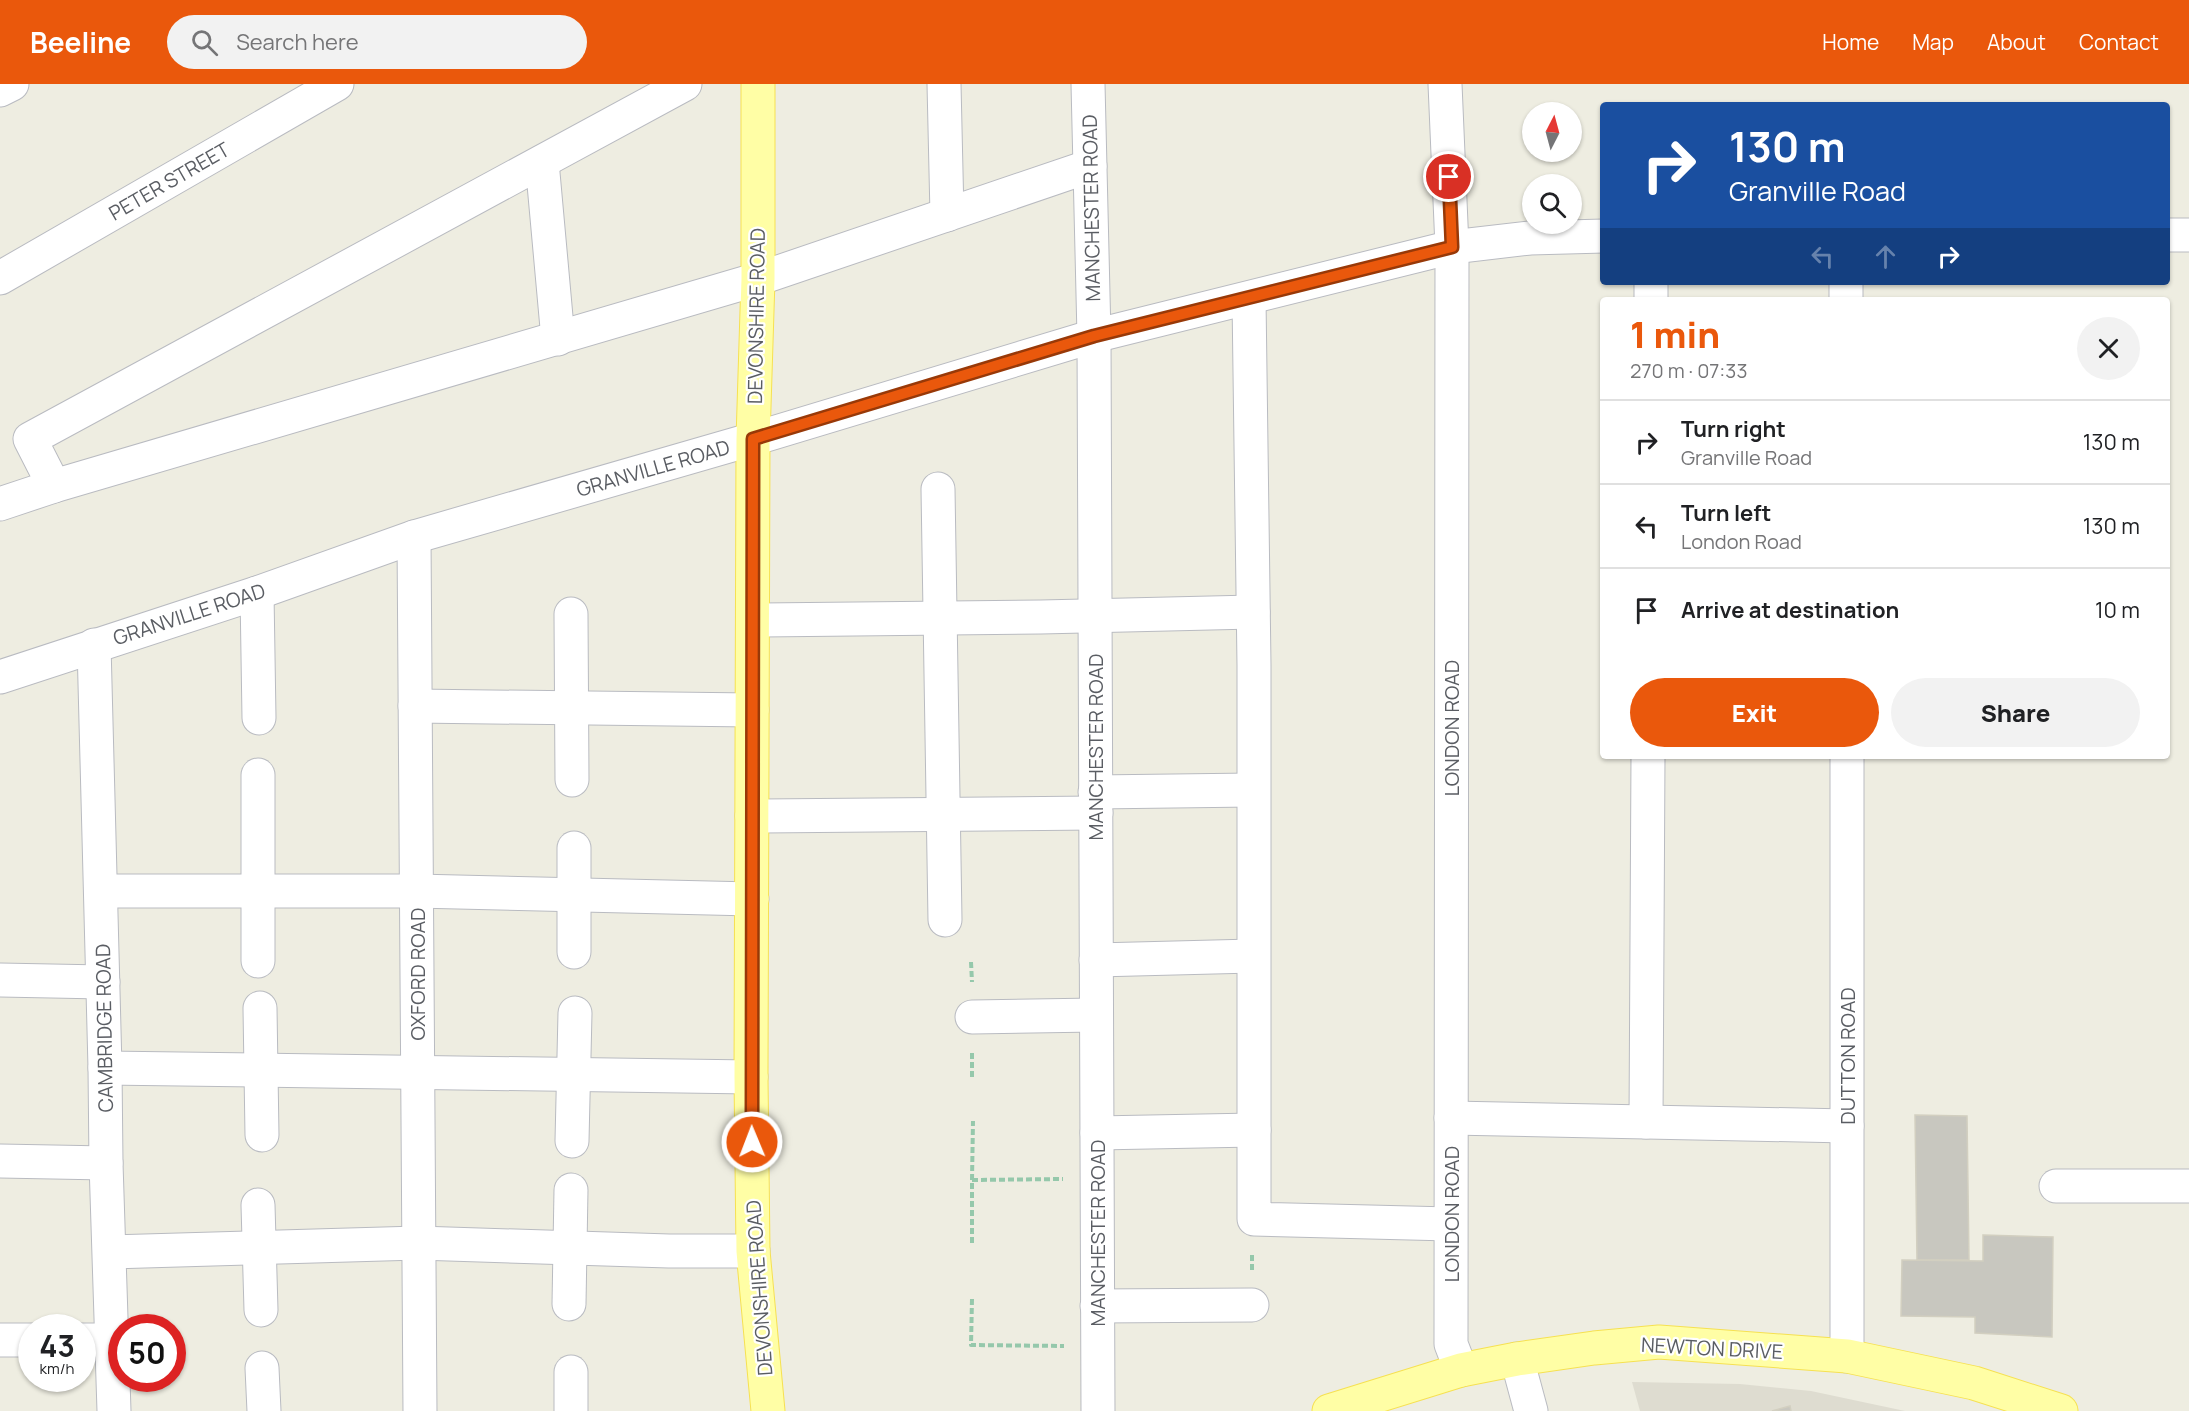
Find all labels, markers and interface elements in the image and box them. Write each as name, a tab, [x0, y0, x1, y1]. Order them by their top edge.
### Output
search box	[167, 15, 587, 69]
text: Beeline	[30, 23, 131, 61]
icon: search	[188, 26, 221, 59]
text: Search here	[236, 27, 359, 57]
text: Home	[1822, 28, 1879, 56]
text: Map	[1912, 28, 1954, 56]
text: About	[1987, 28, 2046, 56]
text: Contact	[2079, 28, 2159, 56]
north arrow	[1522, 102, 1582, 162]
map controls	[1522, 102, 1582, 234]
street label: MANCHESTER ROAD	[1076, 114, 1106, 302]
text: 130 m	[1729, 117, 1846, 175]
icon: right	[1630, 126, 1708, 204]
street label: PETER STREET	[104, 136, 234, 226]
pin	[1423, 151, 1474, 202]
icon: arrive	[1432, 160, 1465, 193]
text: Granville Road	[1729, 172, 1906, 209]
button: search	[1522, 174, 1582, 234]
street label: DEVONSHIRE ROAD	[741, 228, 771, 404]
icon: left	[1806, 240, 1839, 273]
icon: ahead	[1869, 240, 1902, 273]
icon: right	[1932, 240, 1965, 273]
text: 1 min	[1630, 310, 1720, 359]
button: close	[2077, 317, 2140, 380]
text: 270 m · 07:33	[1630, 357, 1747, 384]
text: Turn right	[1681, 414, 1786, 444]
icon: right	[1630, 426, 1663, 459]
text: 130 m	[2083, 427, 2140, 457]
street label: GRANVILLE ROAD	[573, 433, 733, 503]
text: Granville Road	[1681, 444, 1812, 471]
text: Turn left	[1681, 498, 1771, 528]
icon: left	[1630, 510, 1663, 543]
text: 130 m	[2083, 511, 2140, 541]
text: London Road	[1681, 528, 1802, 555]
street label: GRANVILLE ROAD	[109, 577, 269, 651]
icon: arrive	[1630, 594, 1663, 627]
text: Arrive at destination	[1681, 595, 1899, 625]
text: 10 m	[2095, 595, 2140, 625]
street label: MANCHESTER ROAD	[1082, 653, 1109, 841]
street label: LONDON ROAD	[1438, 660, 1465, 796]
button: Exit	[1630, 678, 1879, 747]
button: Share	[1891, 678, 2140, 747]
street label: OXFORD ROAD	[404, 908, 431, 1040]
street label: CAMBRIDGE ROAD	[89, 943, 119, 1113]
street label: DUTTON ROAD	[1834, 987, 1861, 1125]
position arrow	[720, 1110, 784, 1174]
street label: MANCHESTER ROAD	[1084, 1139, 1111, 1327]
street label: LONDON ROAD	[1438, 1146, 1465, 1282]
street label: DEVONSHIRE ROAD	[739, 1199, 779, 1377]
speed limit sign: 50	[108, 1314, 186, 1392]
text: 43	[39, 1325, 75, 1366]
street label: NEWTON DRIVE	[1640, 1331, 1784, 1365]
text: km/h	[40, 1358, 74, 1379]

